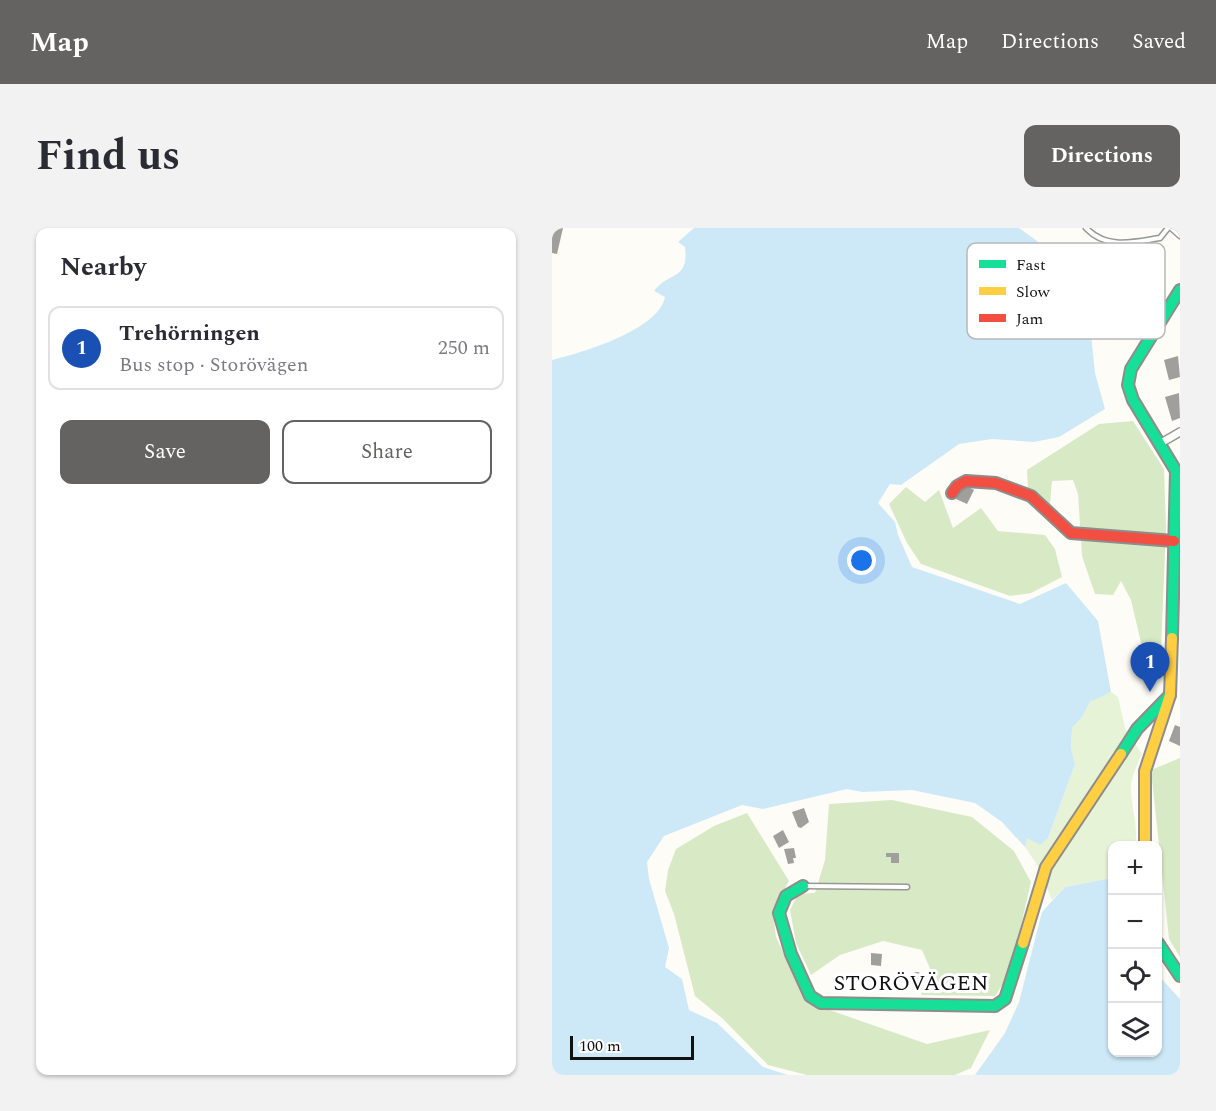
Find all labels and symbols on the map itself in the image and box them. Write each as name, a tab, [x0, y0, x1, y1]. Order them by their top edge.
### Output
legend	[967, 243, 1165, 339]
text: Fast	[1016, 253, 1046, 277]
text: Slow	[1016, 280, 1051, 304]
text: Jam	[1016, 307, 1044, 331]
your location	[847, 546, 876, 575]
pin: 1	[1130, 642, 1170, 692]
street label: STORÖVÄGEN	[833, 967, 989, 1000]
scale bar	[570, 1033, 694, 1060]

